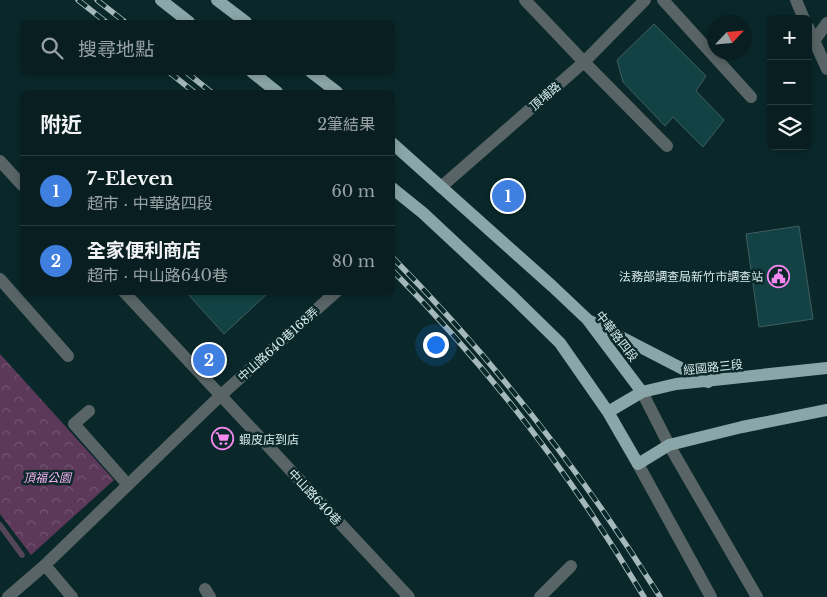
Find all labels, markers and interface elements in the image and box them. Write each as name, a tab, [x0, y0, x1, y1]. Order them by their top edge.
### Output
north arrow	[707, 15, 752, 60]
map controls	[767, 15, 812, 150]
button: +	[767, 15, 812, 60]
search box	[20, 20, 395, 75]
icon: search	[38, 34, 66, 62]
text: 搜尋地點	[78, 38, 154, 61]
button: −	[767, 60, 812, 105]
street label: 頂埔路	[526, 79, 564, 113]
button: layers	[767, 105, 812, 150]
text: 附近	[40, 112, 82, 138]
text: 2筆結果	[317, 114, 375, 134]
text: 7-Eleven	[87, 167, 173, 190]
pin: 1	[492, 177, 524, 215]
text: 1	[53, 181, 59, 201]
text: 60 m	[332, 181, 375, 201]
text: 超市 · 中華路四段	[87, 193, 213, 213]
text: 全家便利商店	[87, 239, 201, 262]
text: 2	[51, 251, 61, 271]
text: 80 m	[332, 251, 375, 271]
public building icon: 法務部調查局新竹市調查站	[767, 264, 791, 288]
text: 超市 · 中山路640巷	[87, 265, 228, 285]
place label: 法務部調查局新竹市調查站	[619, 269, 763, 284]
street label: 中山路640巷168弄	[234, 304, 322, 384]
street label: 中華路四段	[593, 308, 641, 364]
your location	[423, 332, 449, 358]
pin: 2	[193, 341, 225, 379]
street label: 經國路三段	[682, 356, 744, 378]
supermarket icon: 蝦皮店到店	[211, 427, 235, 451]
place label: 蝦皮店到店	[239, 432, 299, 447]
street label: 中山路640巷	[285, 466, 345, 528]
park label: 頂福公園	[23, 470, 73, 485]

